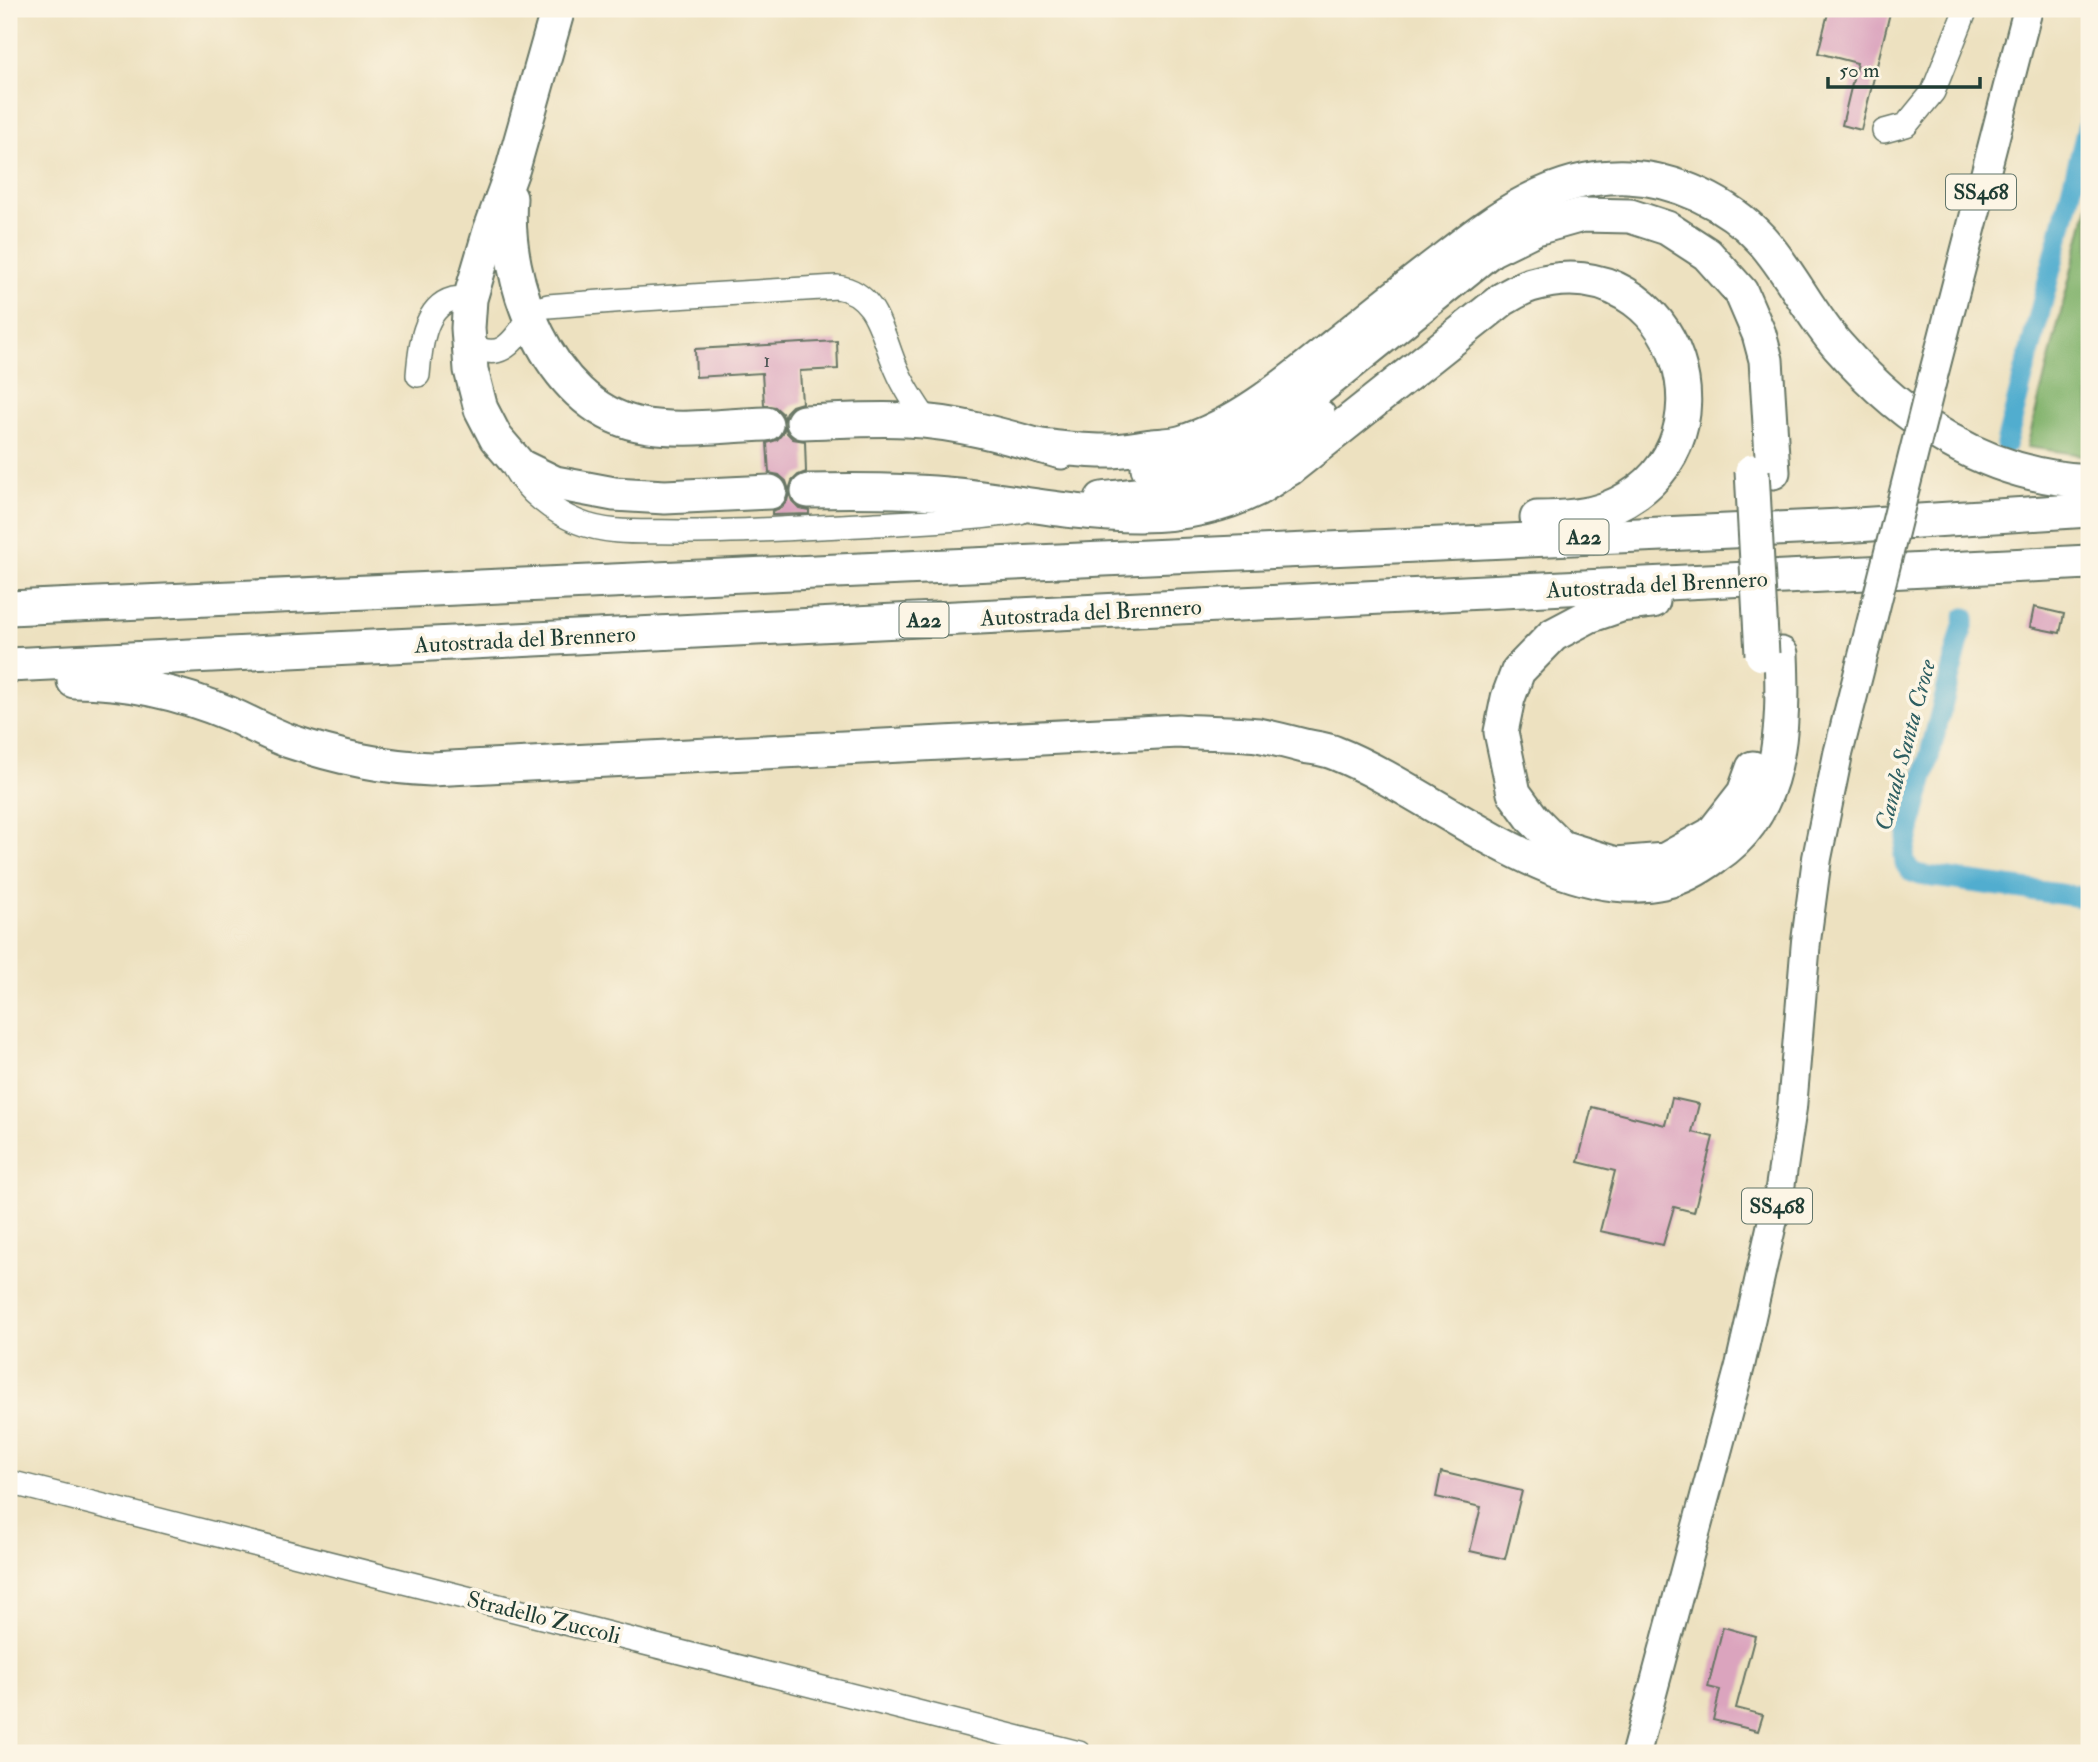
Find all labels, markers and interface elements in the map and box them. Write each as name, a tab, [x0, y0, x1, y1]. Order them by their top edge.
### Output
scale bar	[1828, 46, 1981, 90]
text: 50 m	[1839, 57, 1880, 84]
road number: SS468	[1946, 174, 2016, 210]
house number: 1	[764, 349, 770, 373]
road number: A22	[1560, 520, 1608, 554]
street label: Autostrada del Brennero	[1545, 564, 1768, 605]
street label: Autostrada del Brennero	[979, 592, 1202, 633]
road number: A22	[900, 602, 948, 638]
street label: Autostrada del Brennero	[413, 619, 636, 660]
water label: Canale Santa Croce	[1868, 655, 1943, 834]
road number: SS468	[1742, 1188, 1812, 1224]
street label: Stradello Zuccoli	[464, 1584, 624, 1651]

